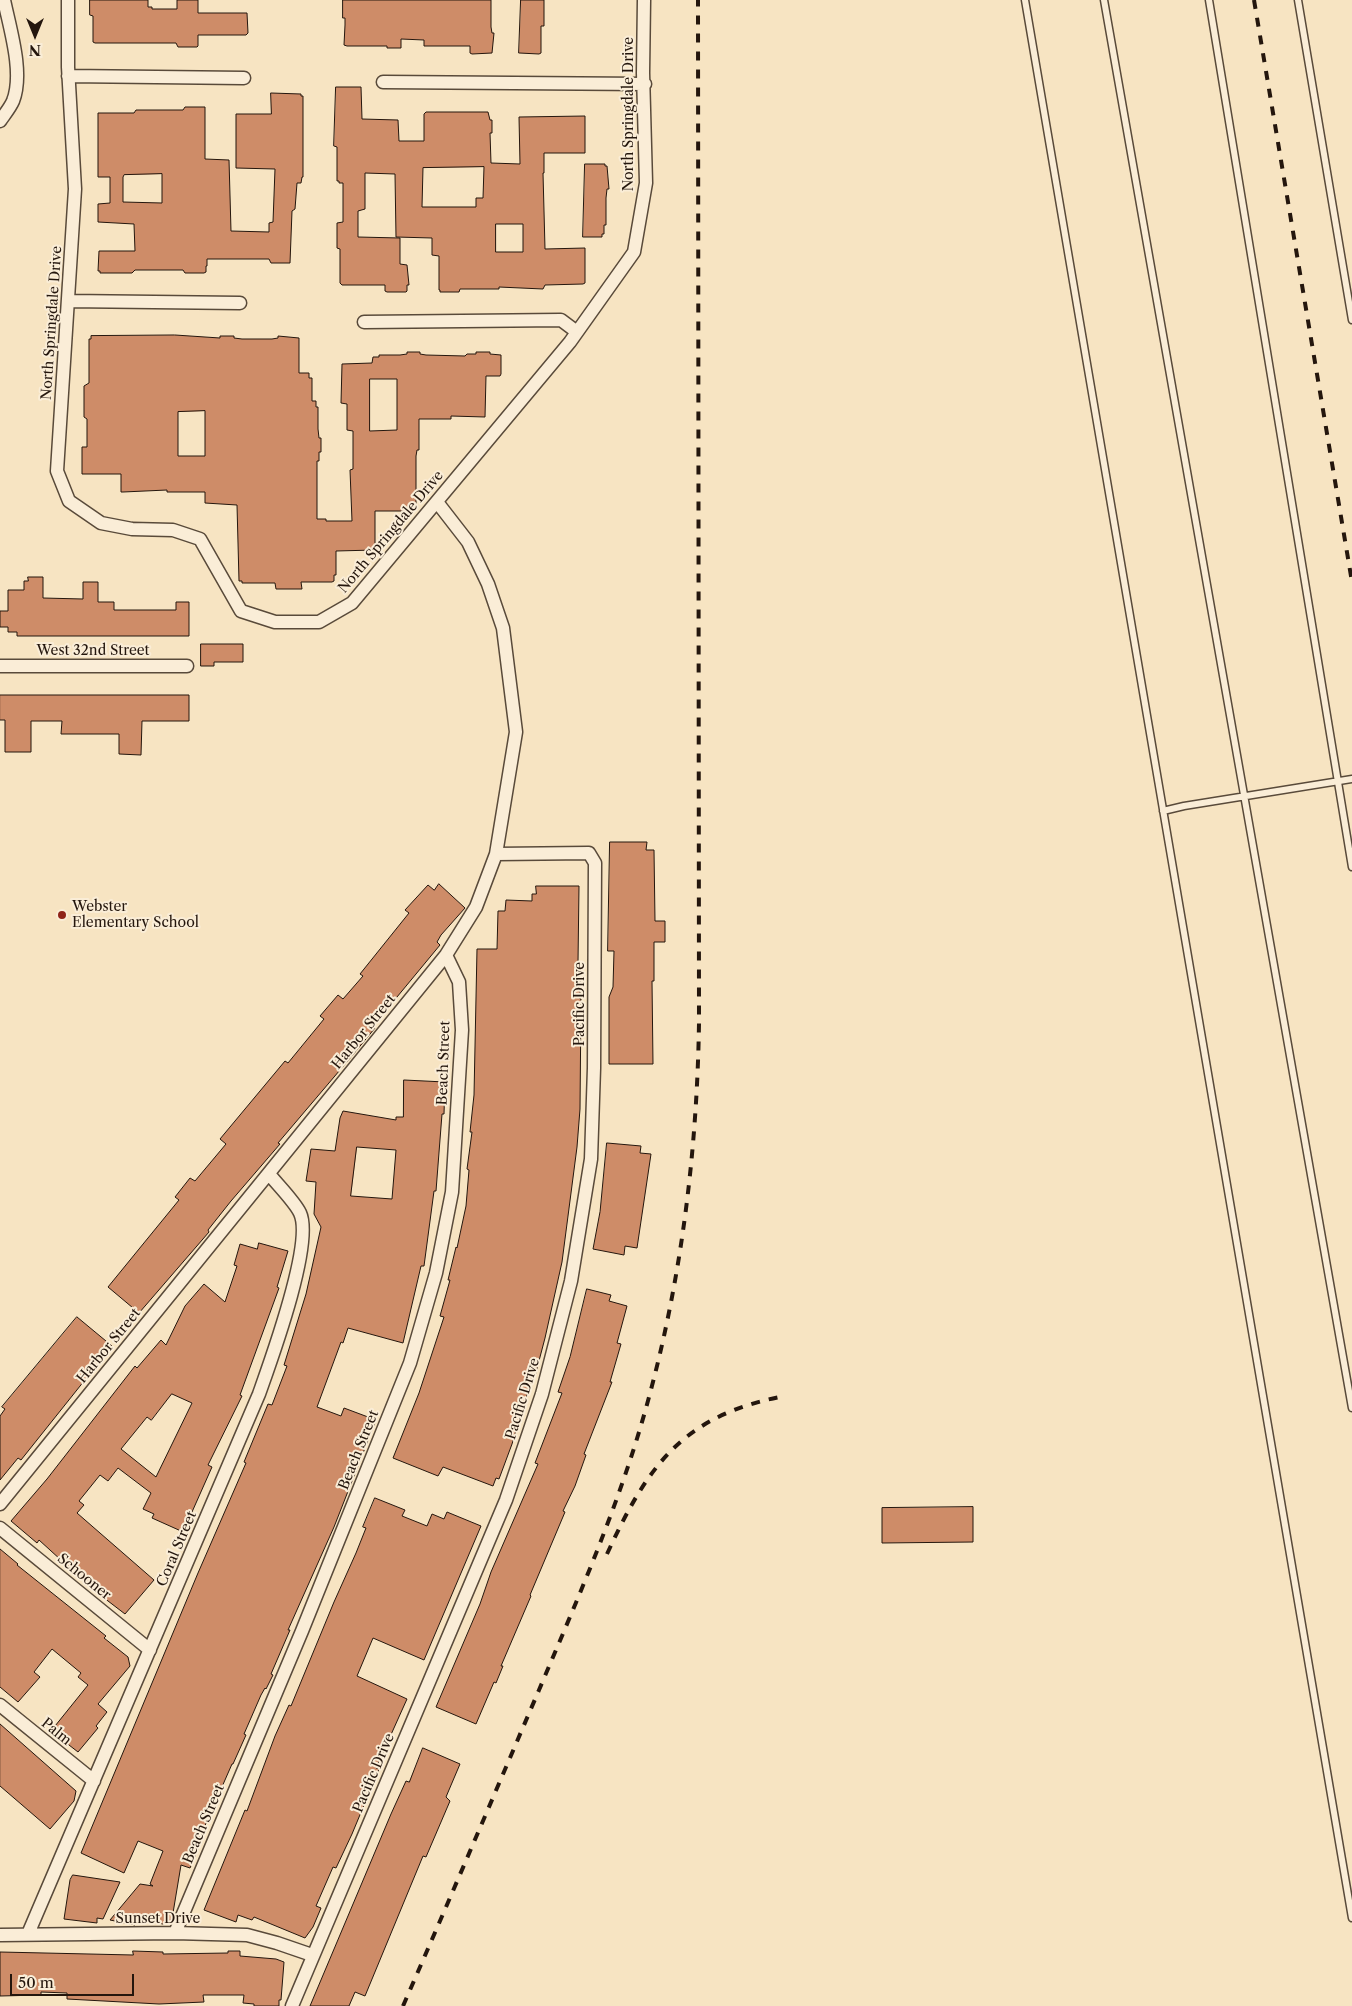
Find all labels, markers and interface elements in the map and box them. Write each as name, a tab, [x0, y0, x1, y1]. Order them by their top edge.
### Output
north arrow	[10, 10, 60, 60]
street label: North Springdale Drive	[621, 37, 637, 191]
text: N	[29, 41, 41, 59]
street label: North Springdale Drive	[38, 245, 66, 401]
street label: North Springdale Drive	[335, 467, 447, 597]
street label: West 32nd Street	[36, 643, 150, 659]
place label: Webster Elementary School	[72, 899, 199, 932]
marker: Webster Elementary School	[56, 909, 68, 921]
street label: Pacific Drive	[572, 962, 588, 1046]
street label: Harbor Street	[329, 991, 399, 1073]
street label: Beach Street	[434, 1020, 454, 1106]
street label: Harbor Street	[74, 1305, 144, 1387]
street label: Pacific Drive	[503, 1356, 543, 1442]
street label: Beach Street	[335, 1408, 383, 1492]
street label: Coral Street	[154, 1509, 200, 1589]
street label: Schooner	[54, 1550, 114, 1604]
street label: Palm	[38, 1715, 74, 1749]
street label: Pacific Drive	[350, 1731, 398, 1815]
street label: Beach Street	[180, 1782, 228, 1866]
street label: Sunset Drive	[116, 1911, 200, 1927]
scale bar	[12, 1964, 136, 1996]
text: 50 m	[18, 1973, 54, 1992]

